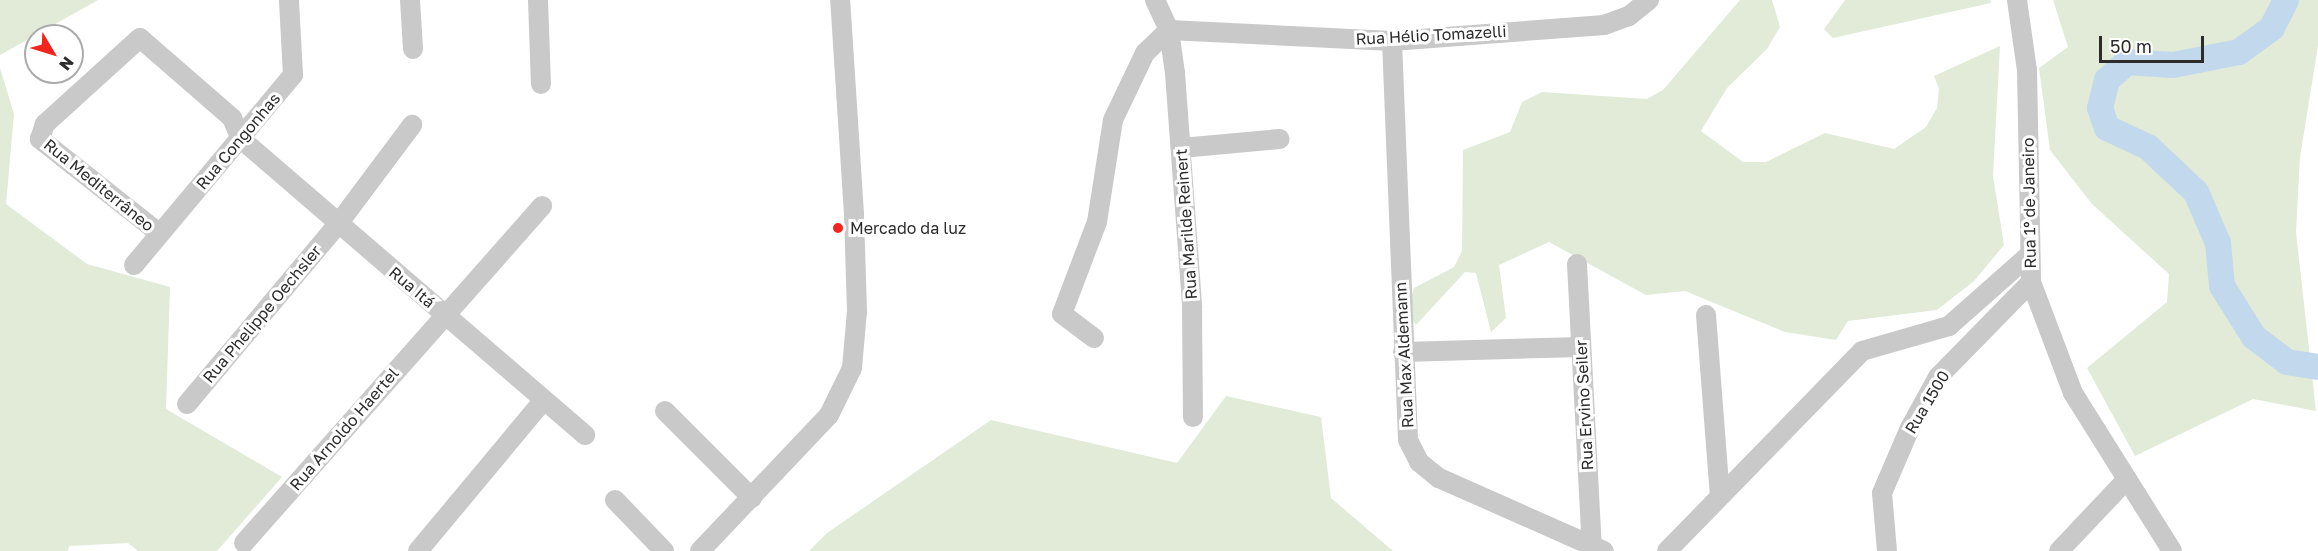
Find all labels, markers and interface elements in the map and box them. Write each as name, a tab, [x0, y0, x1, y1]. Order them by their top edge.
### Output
street label: Rua Hélio Tomazelli	[1355, 21, 1507, 49]
north arrow	[24, 24, 84, 84]
scale bar	[2102, 24, 2207, 62]
text: 50 m	[2110, 35, 2152, 57]
text: N	[55, 53, 78, 75]
street label: Rua Congonhas	[192, 89, 284, 193]
street label: Rua Mediterrâneo	[40, 135, 158, 235]
street label: Rua 1º de Janeiro	[2018, 137, 2040, 269]
street label: Rua Marilde Reinert	[1171, 148, 1201, 300]
place label: Mercado da luz	[850, 218, 966, 238]
marker: Mercado da luz	[831, 221, 845, 235]
street label: Rua Phelippe Oechsler	[199, 241, 325, 387]
street label: Rua Itá	[385, 262, 439, 312]
street label: Rua Max Aldemann	[1391, 281, 1417, 429]
street label: Rua Ervino Seiler	[1571, 339, 1597, 471]
street label: Rua Arnoldo Haertel	[286, 364, 402, 494]
street label: Rua 1500	[1901, 367, 1953, 437]

